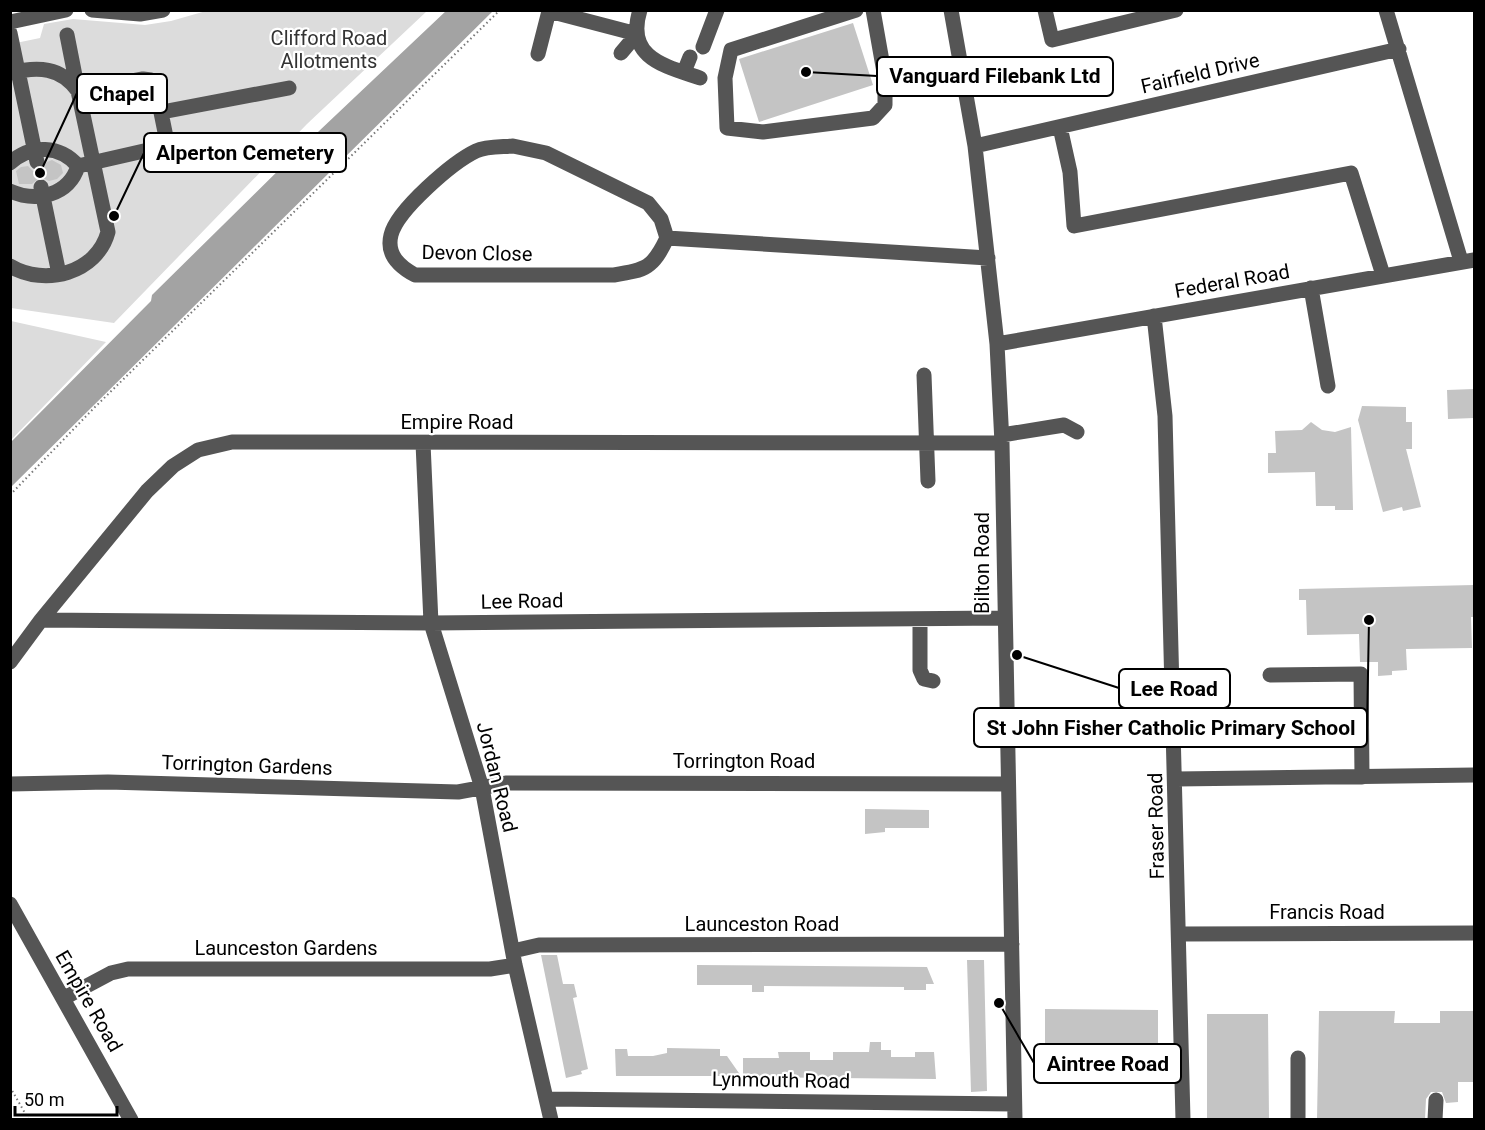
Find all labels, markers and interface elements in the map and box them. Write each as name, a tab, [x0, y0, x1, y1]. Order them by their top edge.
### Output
park label: Clifford Road Allotments	[271, 26, 387, 73]
street label: Fairfield Drive	[1138, 48, 1262, 98]
callout: Vanguard Filebank Ltd	[877, 57, 1113, 96]
text: Vanguard Filebank Ltd	[889, 64, 1101, 88]
callout: Chapel	[77, 74, 167, 113]
text: Chapel	[89, 82, 155, 106]
callout: Alperton Cemetery	[144, 133, 346, 172]
text: Alperton Cemetery	[156, 141, 335, 165]
street label: Devon Close	[421, 240, 533, 266]
street label: Federal Road	[1173, 259, 1291, 303]
street label: Empire Road	[400, 410, 514, 434]
street label: Bilton Road	[970, 512, 994, 614]
street label: Lee Road	[480, 588, 564, 614]
callout: Lee Road	[1119, 669, 1230, 708]
text: Lee Road	[1130, 677, 1218, 701]
callout: St John Fisher Catholic Primary School	[974, 708, 1367, 747]
text: St John Fisher Catholic Primary School	[986, 716, 1356, 740]
street label: Jordan Road	[472, 719, 522, 835]
street label: Torrington Road	[673, 749, 815, 773]
street label: Torrington Gardens	[161, 750, 333, 780]
street label: Fraser Road	[1143, 772, 1169, 880]
street label: Francis Road	[1269, 900, 1385, 924]
street label: Launceston Road	[685, 912, 839, 936]
street label: Launceston Gardens	[194, 936, 378, 960]
street label: Empire Road	[50, 946, 128, 1056]
callout: Aintree Road	[1034, 1044, 1181, 1083]
text: Aintree Road	[1047, 1052, 1169, 1076]
street label: Lynmouth Road	[712, 1067, 850, 1093]
scale bar	[15, 1079, 117, 1117]
text: 50 m	[24, 1089, 64, 1110]

